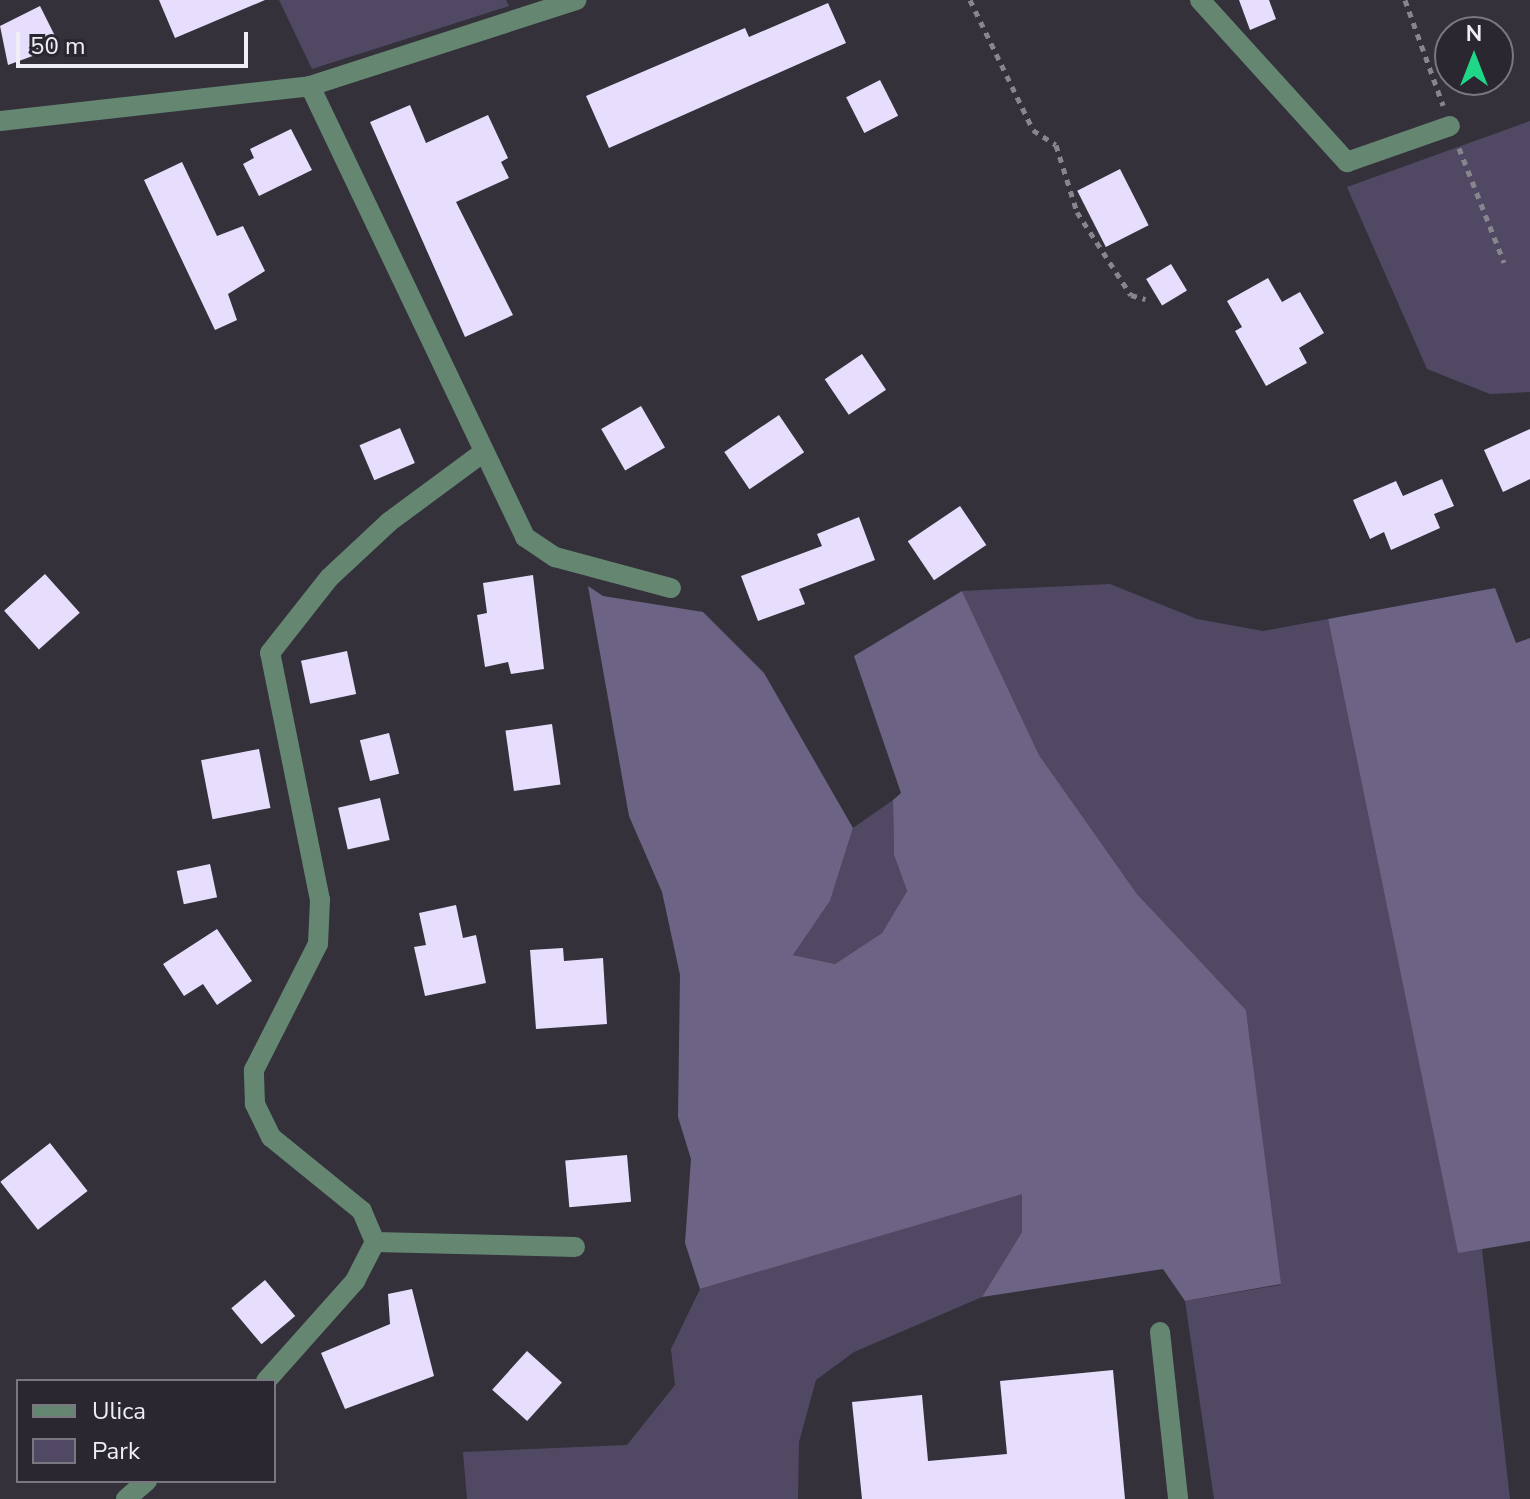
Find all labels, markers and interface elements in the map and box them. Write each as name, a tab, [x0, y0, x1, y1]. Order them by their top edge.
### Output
scale bar	[20, 16, 252, 66]
north arrow	[1434, 16, 1514, 96]
text: N	[1466, 19, 1482, 49]
text: 50 m	[30, 30, 86, 62]
legend	[16, 1379, 276, 1483]
text: Ulica	[92, 1395, 146, 1427]
text: Park	[92, 1435, 140, 1467]

